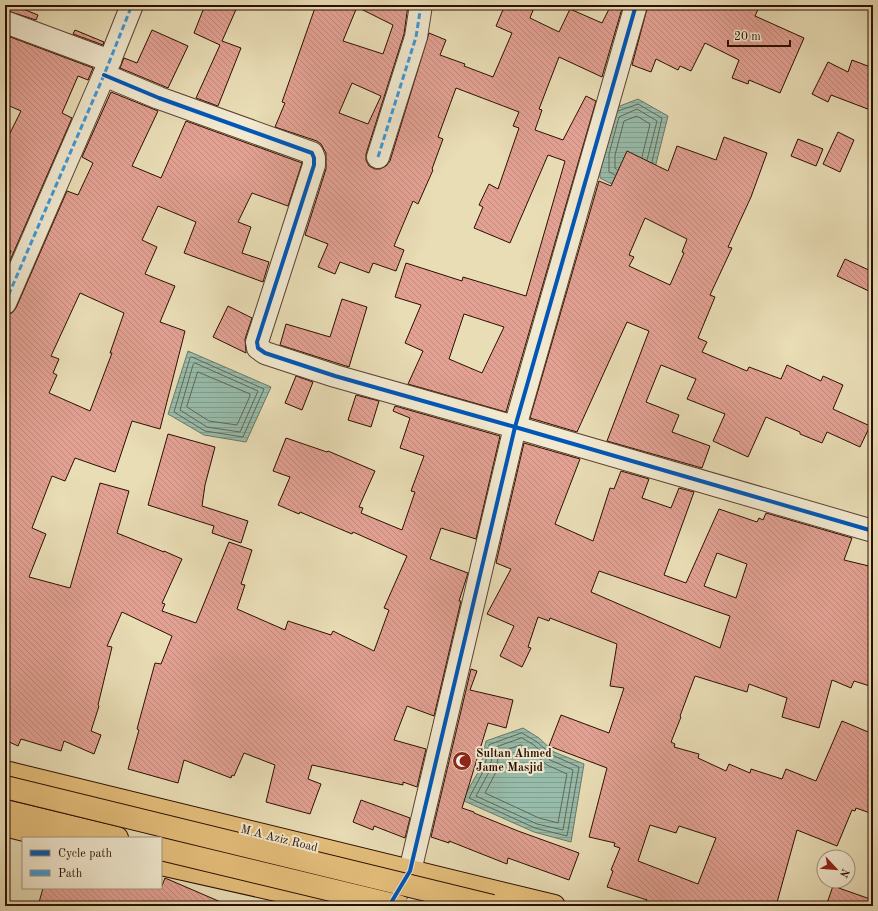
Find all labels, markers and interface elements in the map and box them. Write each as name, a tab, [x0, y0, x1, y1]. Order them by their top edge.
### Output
scale bar	[728, 22, 790, 48]
text: 20 m	[734, 31, 761, 43]
place label: Sultan Ahmed Jame Masjid	[476, 748, 552, 774]
mosque icon: Sultan Ahmed Jame Masjid	[451, 750, 473, 772]
street label: M A Aziz Road	[239, 824, 319, 854]
legend	[22, 837, 162, 889]
text: Cycle path	[58, 848, 113, 860]
north arrow	[816, 849, 856, 889]
text: N	[837, 867, 850, 879]
text: Path	[58, 868, 83, 880]

